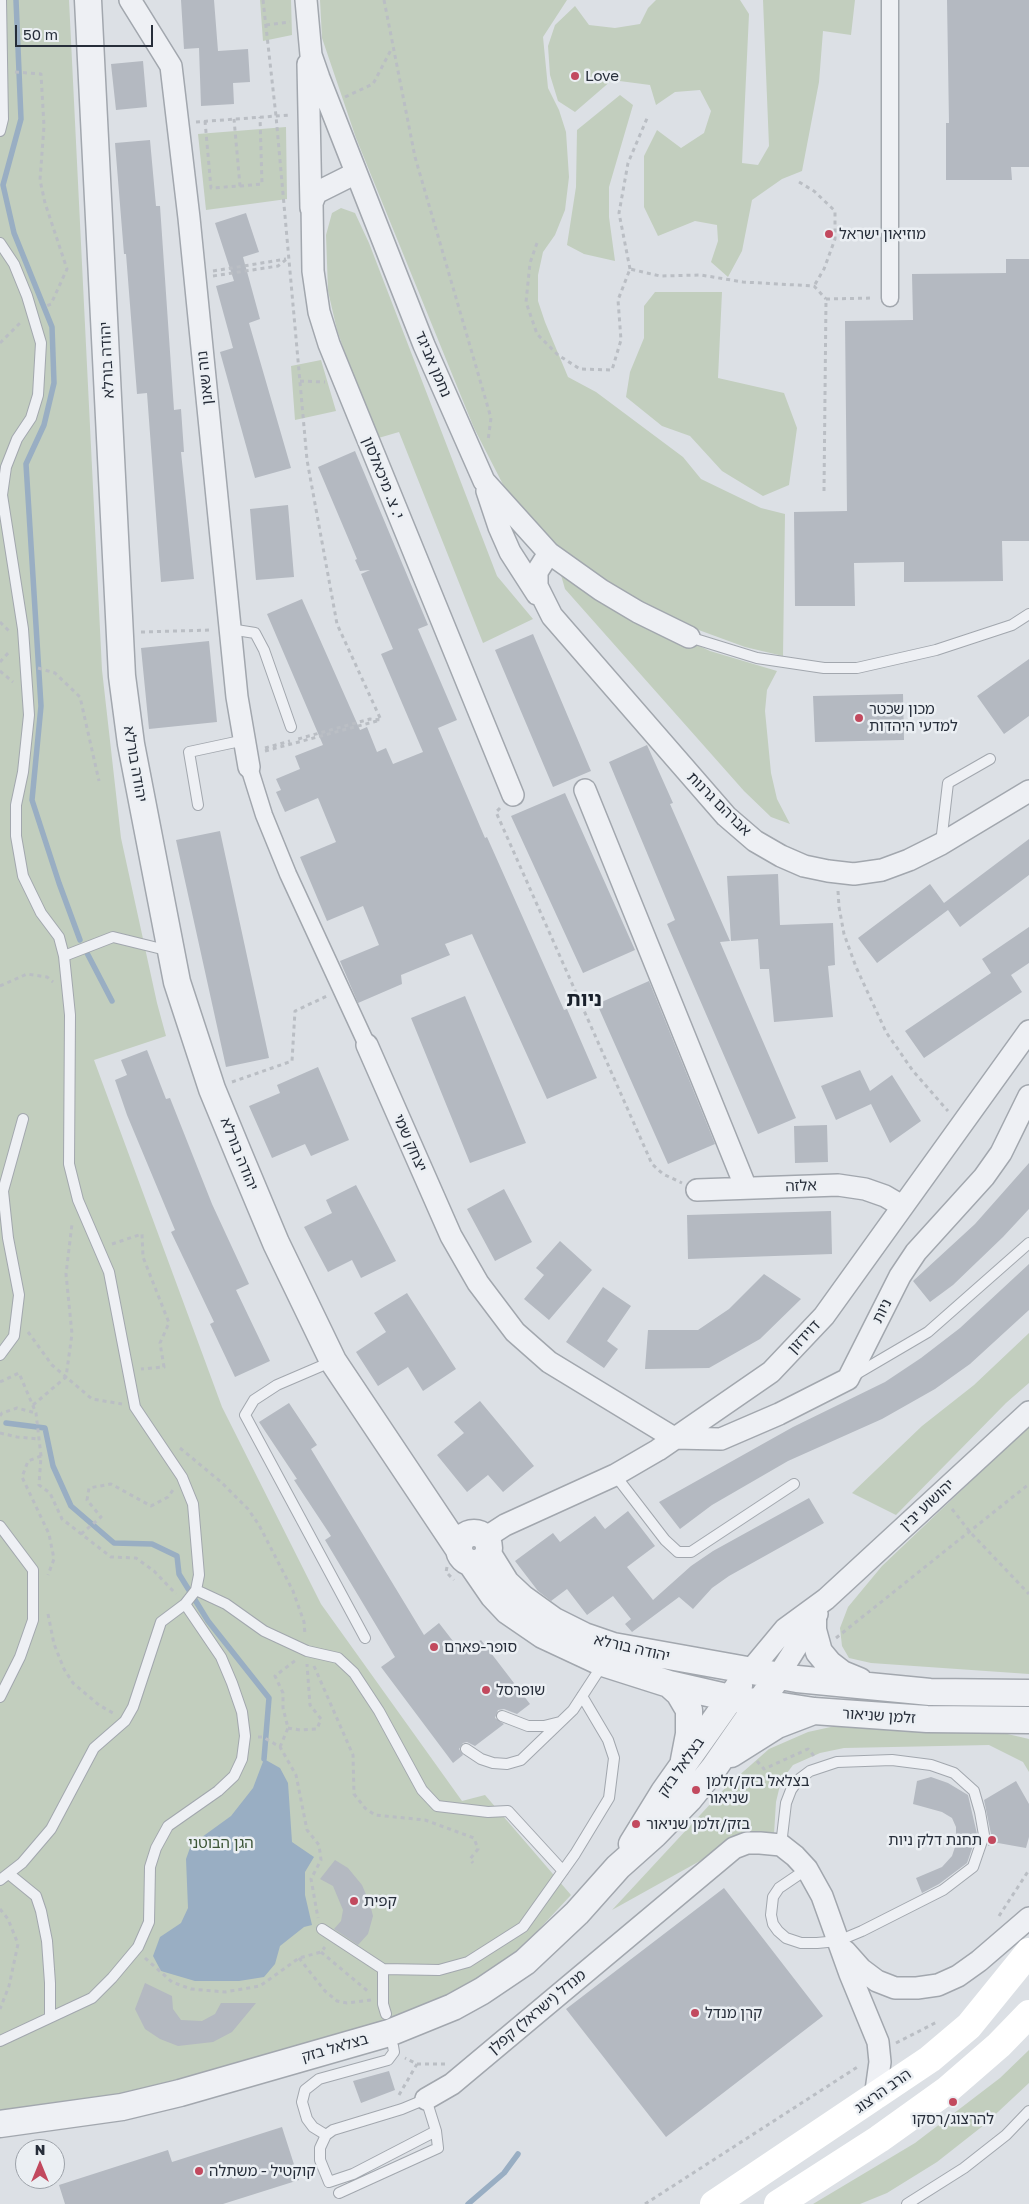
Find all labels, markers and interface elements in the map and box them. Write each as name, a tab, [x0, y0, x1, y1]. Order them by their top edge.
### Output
scale bar	[18, 15, 155, 47]
text: 50 m	[23, 25, 58, 43]
place label: Love	[585, 67, 619, 85]
marker: Love	[569, 70, 581, 82]
place label: מוזיאון ישראל	[839, 225, 926, 243]
marker: מוזיאון ישראל	[823, 228, 835, 240]
street label: יהודה בורלא	[96, 321, 118, 399]
street label: נחמן אביגד	[411, 328, 455, 400]
street label: נוה שאנן	[193, 350, 217, 406]
street label: י. צ. מיכאלסון	[358, 434, 408, 522]
place label: מכון שכטר למדעי היהדות	[869, 700, 958, 735]
marker: מכון שכטר למדעי היהדות	[853, 712, 865, 724]
street label: יהודה בורלא	[119, 724, 151, 804]
street label: אברהם גרנות	[683, 768, 755, 840]
district label: ניות	[566, 988, 602, 1012]
street label: יצחק שמי	[389, 1111, 431, 1175]
street label: יהודה בורלא	[216, 1115, 262, 1193]
street label: אלזה	[785, 1176, 817, 1196]
street label: ניות	[868, 1296, 896, 1326]
street label: דוידזון	[784, 1316, 824, 1358]
street label: יהושוע יבין	[896, 1475, 958, 1535]
street label: יהודה בורלא	[592, 1631, 672, 1665]
place label: סופר-פארם	[444, 1638, 517, 1656]
marker: סופר-פארם	[428, 1641, 440, 1653]
place label: שופרסל	[496, 1681, 545, 1699]
marker: שופרסל	[480, 1684, 492, 1696]
street label: זלמן שניאור	[842, 1704, 916, 1728]
street label: בצלאל בזק	[654, 1734, 708, 1800]
place label: בצלאל בזק/זלמן שניאור	[706, 1772, 809, 1807]
marker: בצלאל בזק/זלמן שניאור	[690, 1784, 702, 1796]
place label: בזק/זלמן שניאור	[646, 1815, 750, 1833]
marker: בזק/זלמן שניאור	[630, 1818, 642, 1830]
place label: תחנת דלק ניות	[888, 1831, 982, 1849]
park label: הגן הבוטני	[188, 1834, 254, 1852]
marker: תחנת דלק ניות	[986, 1834, 998, 1846]
place label: קפית	[364, 1892, 397, 1910]
marker: קפית	[348, 1895, 360, 1907]
street label: מנדל (ישראל) קפלן	[485, 1966, 589, 2058]
place label: קרן מנדל	[705, 2004, 762, 2022]
marker: קרן מנדל	[689, 2007, 701, 2019]
street label: בצלאל בזק	[300, 2030, 370, 2066]
street label: הרב הרצוג	[851, 2065, 915, 2117]
marker: להרצוג/רסקו	[947, 2096, 959, 2108]
place label: להרצוג/רסקו	[912, 2110, 994, 2128]
north arrow	[15, 2139, 65, 2189]
text: N	[35, 2141, 45, 2158]
place label: קוקטיל - משתלה	[209, 2162, 316, 2180]
marker: קוקטיל - משתלה	[193, 2165, 205, 2177]

